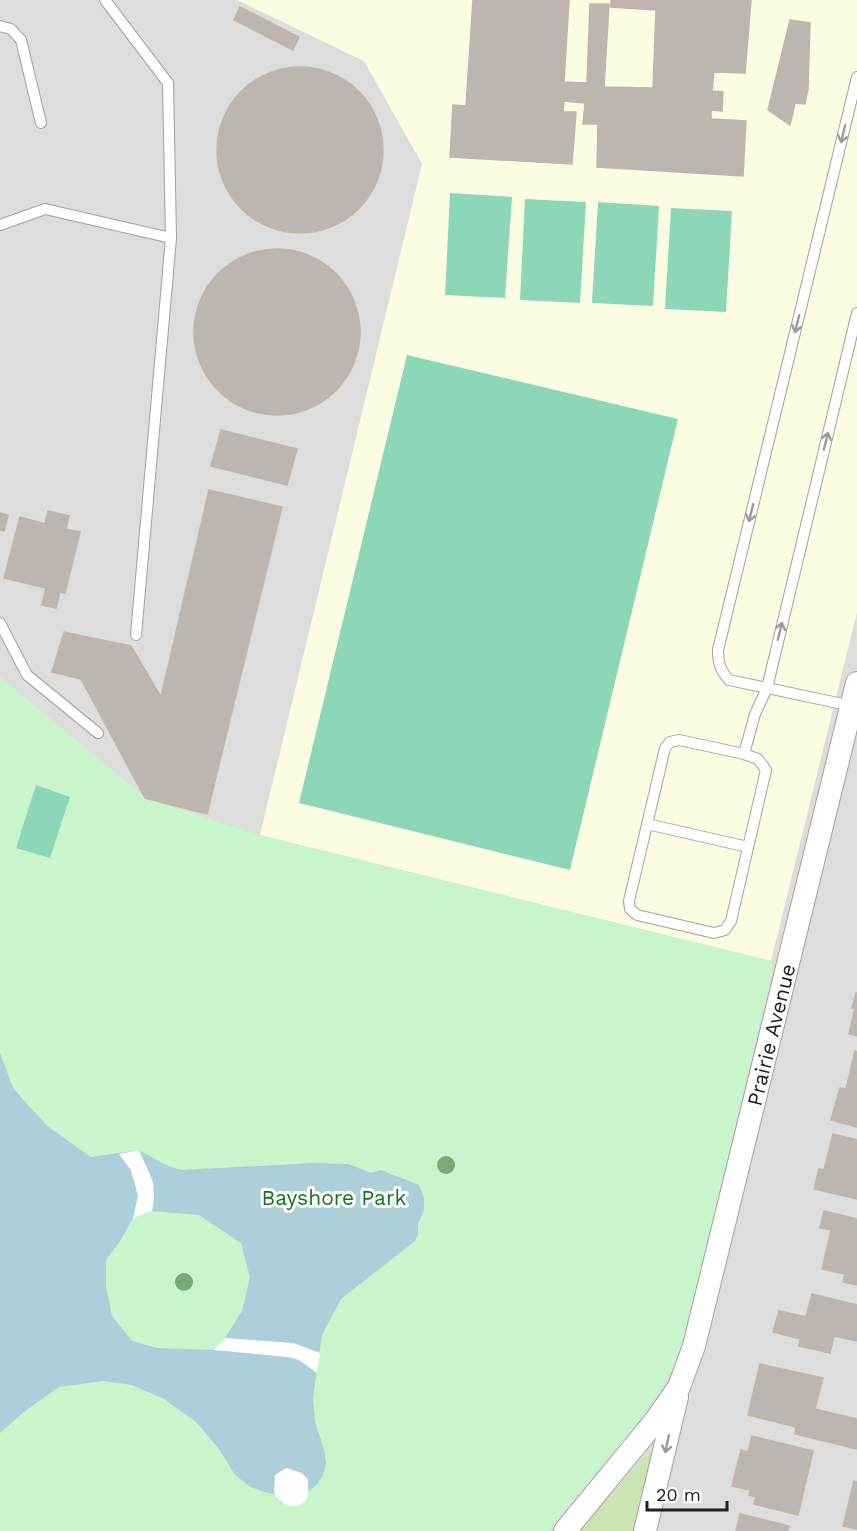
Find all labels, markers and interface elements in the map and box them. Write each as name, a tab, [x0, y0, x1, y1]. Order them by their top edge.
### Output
one-way arrow	[837, 124, 849, 143]
one-way arrow	[791, 314, 803, 333]
one-way arrow	[821, 432, 832, 451]
one-way arrow	[745, 503, 757, 522]
one-way arrow	[775, 622, 787, 641]
street label: Prairie Avenue	[741, 961, 800, 1108]
park label: Bayshore Park	[262, 1185, 407, 1210]
one-way arrow	[660, 1434, 672, 1453]
scale bar	[647, 1474, 726, 1512]
text: 20 m	[656, 1484, 701, 1505]

